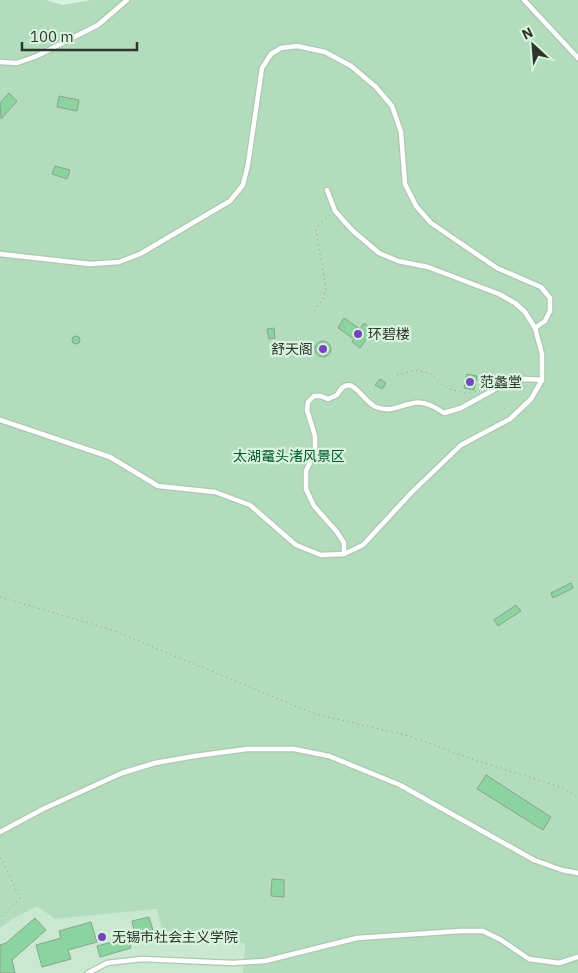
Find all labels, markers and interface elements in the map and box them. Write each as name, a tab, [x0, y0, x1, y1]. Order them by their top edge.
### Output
scale bar	[22, 20, 138, 52]
north arrow	[508, 20, 558, 70]
text: N	[519, 23, 536, 44]
text: 100 m	[30, 27, 74, 46]
place label: 环碧楼	[368, 325, 410, 343]
marker: 环碧楼	[352, 328, 364, 340]
place label: 舒天阁	[271, 340, 313, 358]
marker: 舒天阁	[317, 343, 329, 355]
place label: 范蠡堂	[480, 373, 522, 391]
marker: 范蠡堂	[464, 376, 476, 388]
park label: 太湖鼋头渚风景区	[233, 447, 345, 465]
place label: 无锡市社会主义学院	[112, 928, 238, 946]
marker: 无锡市社会主义学院	[96, 931, 108, 943]

